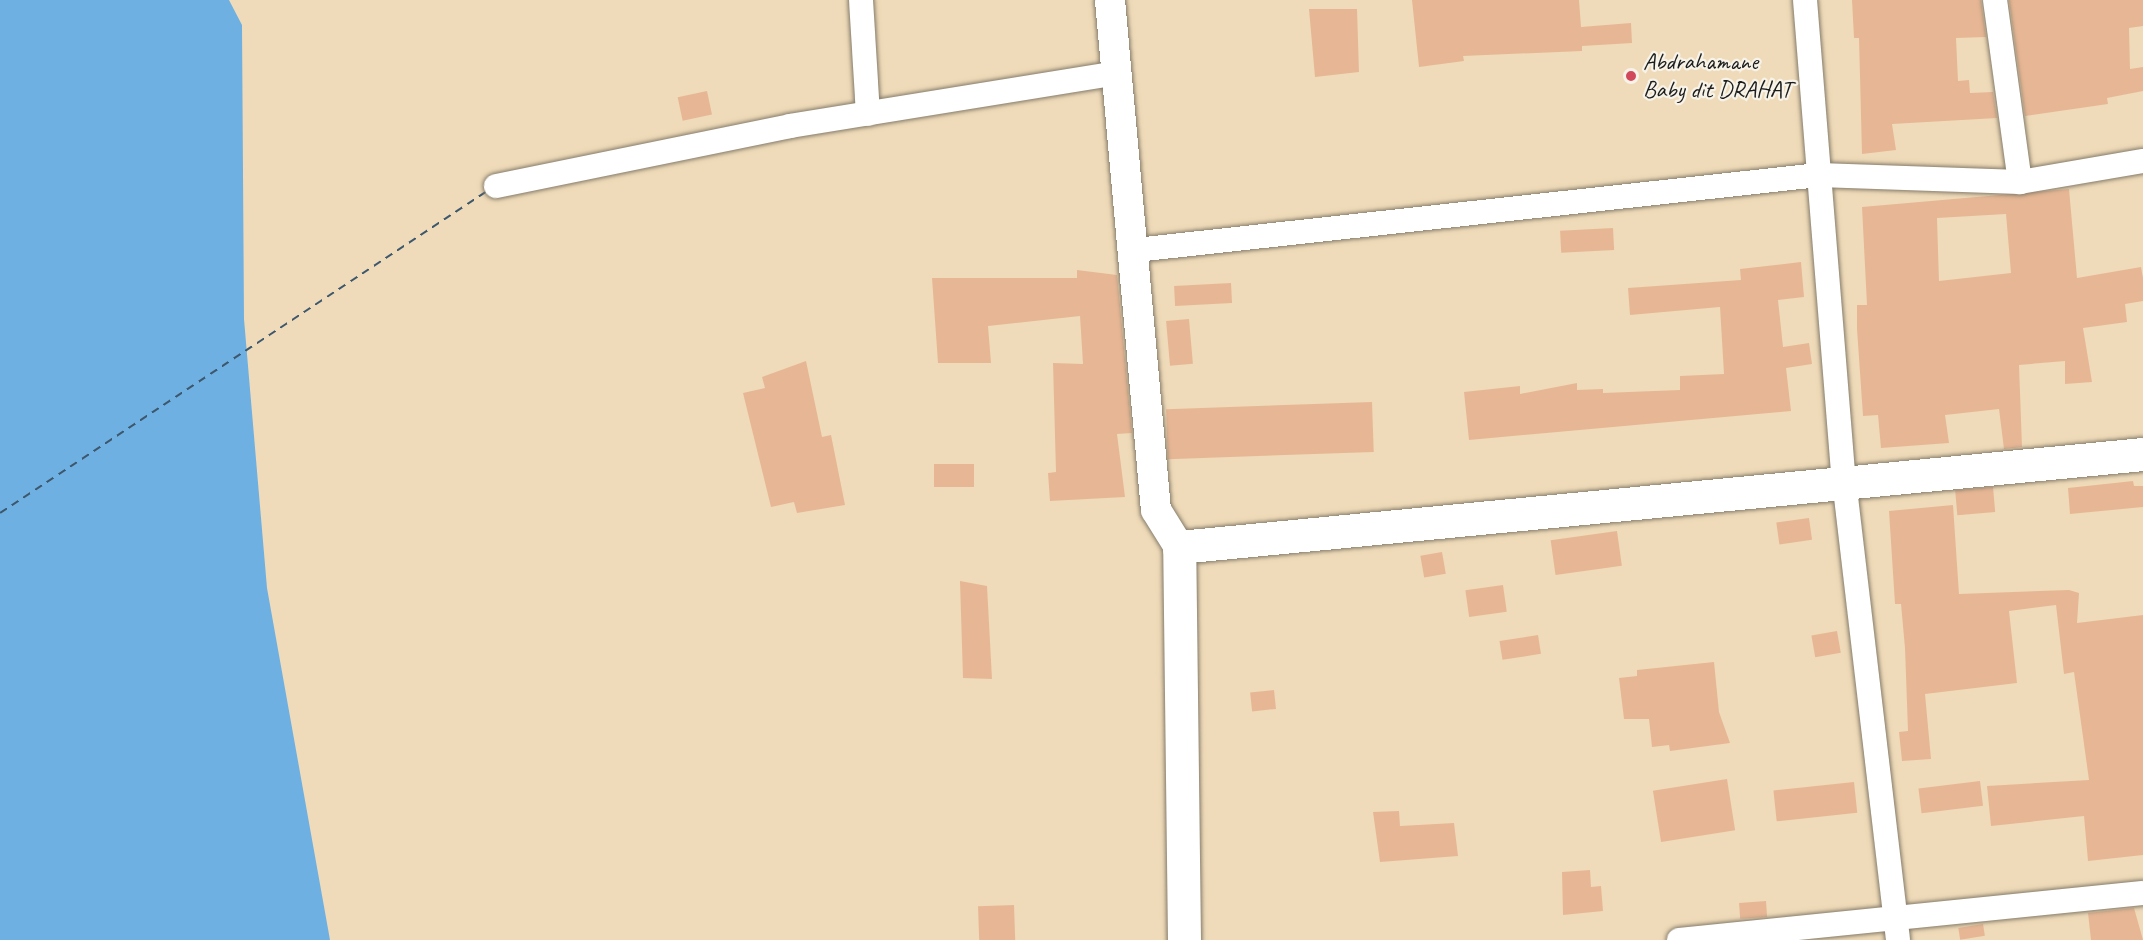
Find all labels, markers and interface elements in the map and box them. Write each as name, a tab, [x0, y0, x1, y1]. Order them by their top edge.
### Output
place label: Abdrahamane Baby dit DRAHAT	[1643, 48, 1792, 104]
marker: Abdrahamane Baby dit DRAHAT	[1624, 69, 1638, 83]

